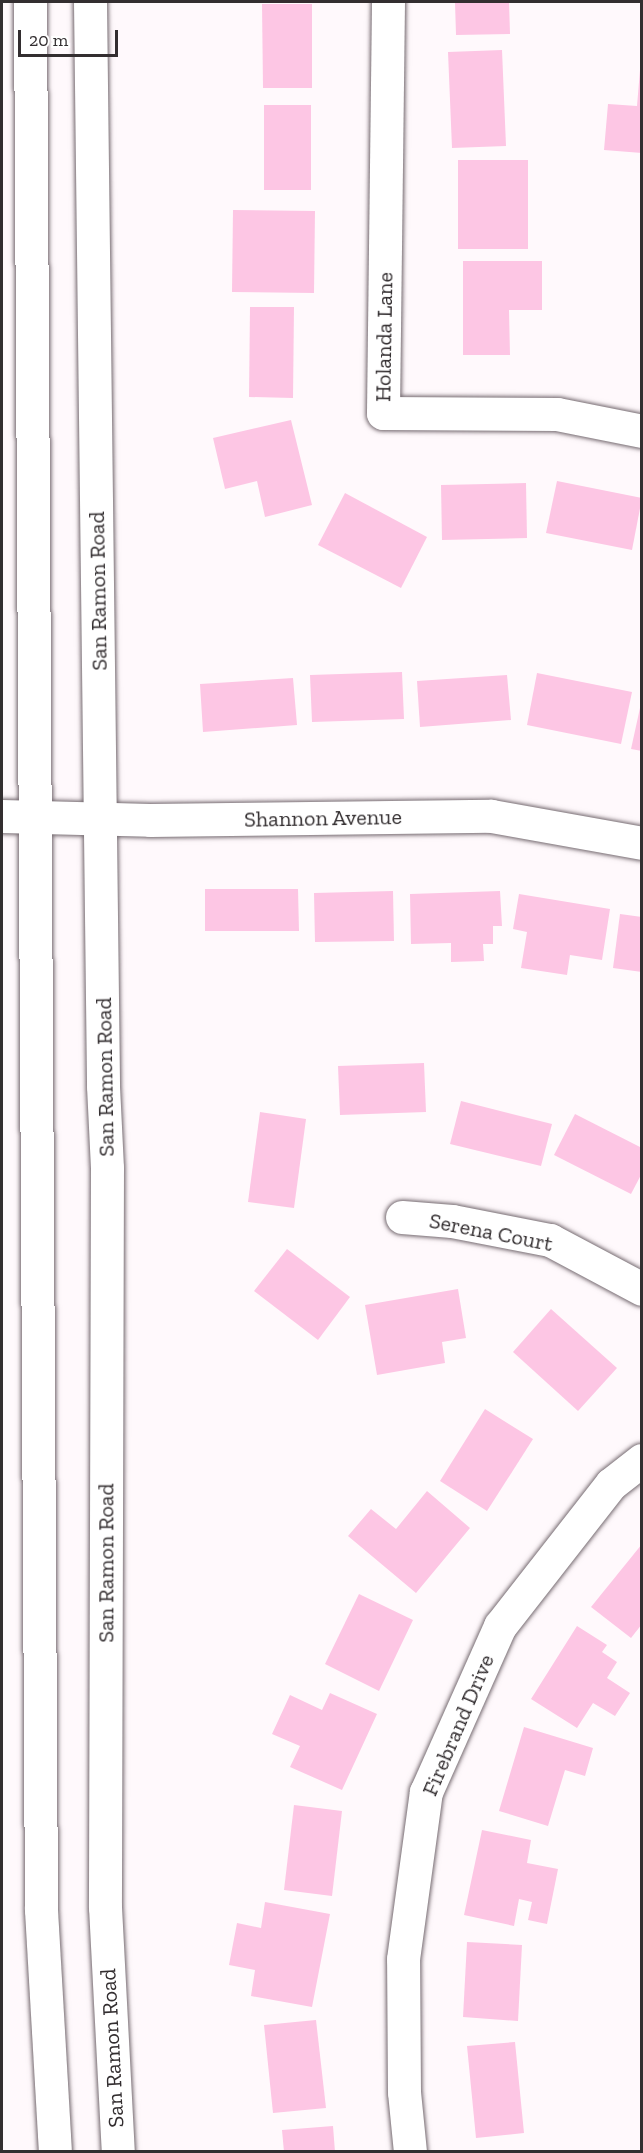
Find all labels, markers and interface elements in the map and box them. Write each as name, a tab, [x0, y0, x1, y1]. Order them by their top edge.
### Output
scale bar	[21, 18, 122, 56]
text: 20 m	[29, 29, 68, 51]
street label: Holanda Lane	[370, 272, 398, 402]
street label: San Ramon Road	[83, 511, 113, 671]
street label: Shannon Avenue	[244, 803, 402, 833]
street label: San Ramon Road	[90, 997, 120, 1157]
street label: Serena Court	[427, 1207, 555, 1257]
street label: San Ramon Road	[93, 1483, 119, 1643]
street label: Firebrand Drive	[416, 1650, 500, 1800]
street label: San Ramon Road	[95, 1968, 129, 2128]

